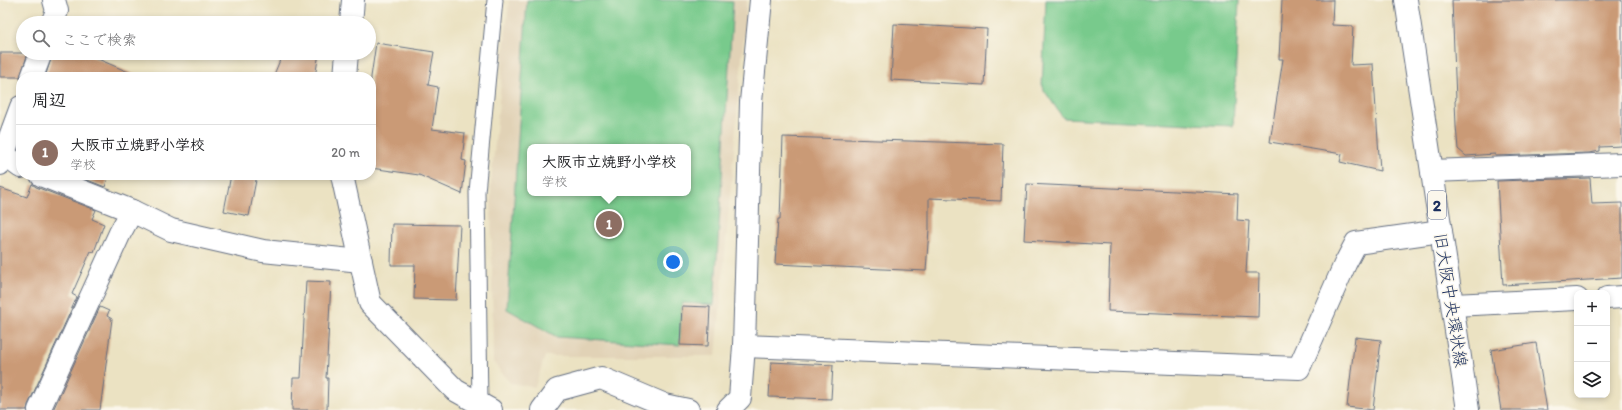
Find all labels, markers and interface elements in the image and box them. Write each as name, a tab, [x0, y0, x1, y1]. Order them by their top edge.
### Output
search box	[16, 16, 376, 60]
icon: search	[30, 27, 52, 49]
text: ここで検索	[62, 31, 137, 49]
text: 周辺	[32, 90, 66, 110]
text: 大阪市立焼野小学校	[70, 136, 205, 154]
popup	[527, 144, 691, 196]
text: 1	[42, 145, 48, 160]
text: 20 m	[331, 145, 360, 160]
text: 大阪市立焼野小学校	[541, 153, 677, 171]
text: 学校	[70, 157, 96, 172]
text: 学校	[541, 174, 568, 189]
road number: 2	[1428, 191, 1446, 219]
pin: 1	[596, 209, 622, 239]
street label: 旧大阪中央環状線	[1430, 231, 1472, 369]
your location	[663, 252, 683, 272]
map controls	[1574, 290, 1610, 398]
button: +	[1574, 290, 1610, 326]
button: −	[1574, 326, 1610, 362]
button: layers	[1574, 362, 1610, 398]

